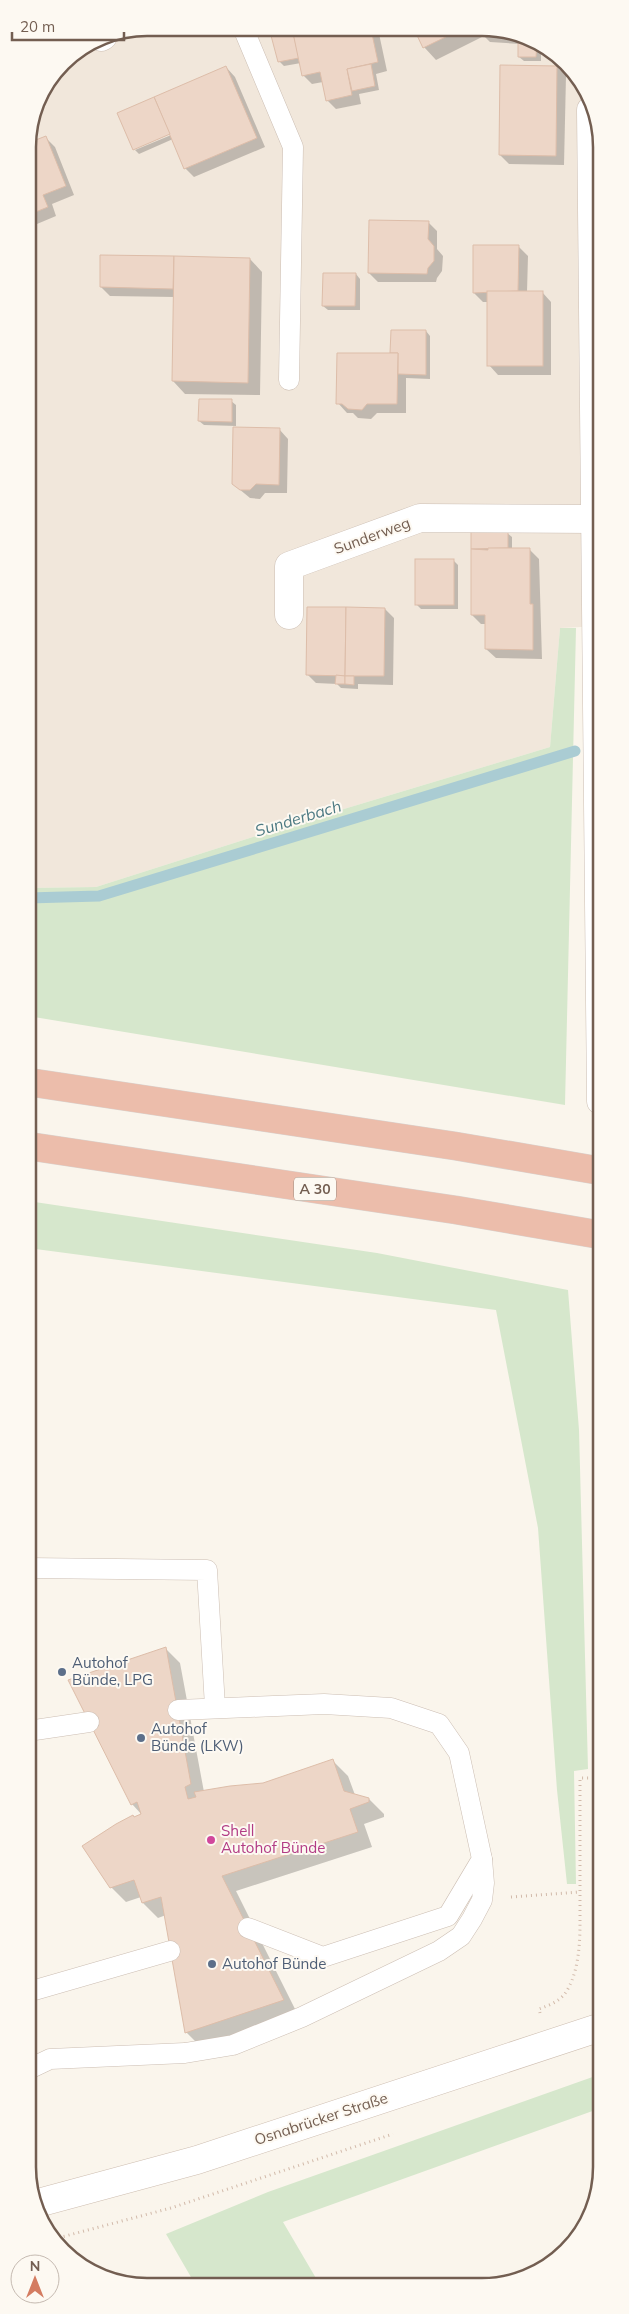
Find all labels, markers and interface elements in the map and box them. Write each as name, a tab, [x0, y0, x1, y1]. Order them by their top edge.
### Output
scale bar	[12, 10, 125, 42]
text: 20 m	[20, 17, 55, 36]
street label: Sunderweg	[331, 513, 413, 558]
water label: Sunderbach	[252, 795, 344, 841]
road number: A 30	[294, 1178, 336, 1200]
place label: Autohof Bünde, LPG	[72, 1653, 153, 1689]
marker: Autohof Bünde, LPG	[56, 1666, 68, 1678]
place label: Autohof Bünde (LKW)	[151, 1719, 244, 1755]
marker: Autohof Bünde (LKW)	[135, 1732, 147, 1744]
place label: Shell Autohof Bünde	[221, 1821, 326, 1857]
marker: Shell Autohof Bünde	[205, 1834, 217, 1846]
place label: Autohof Bünde	[222, 1954, 327, 1973]
marker: Autohof Bünde	[206, 1958, 218, 1970]
street label: Osnabrücker Straße	[252, 2088, 390, 2149]
north arrow	[10, 2254, 60, 2304]
text: N	[30, 2257, 40, 2275]

